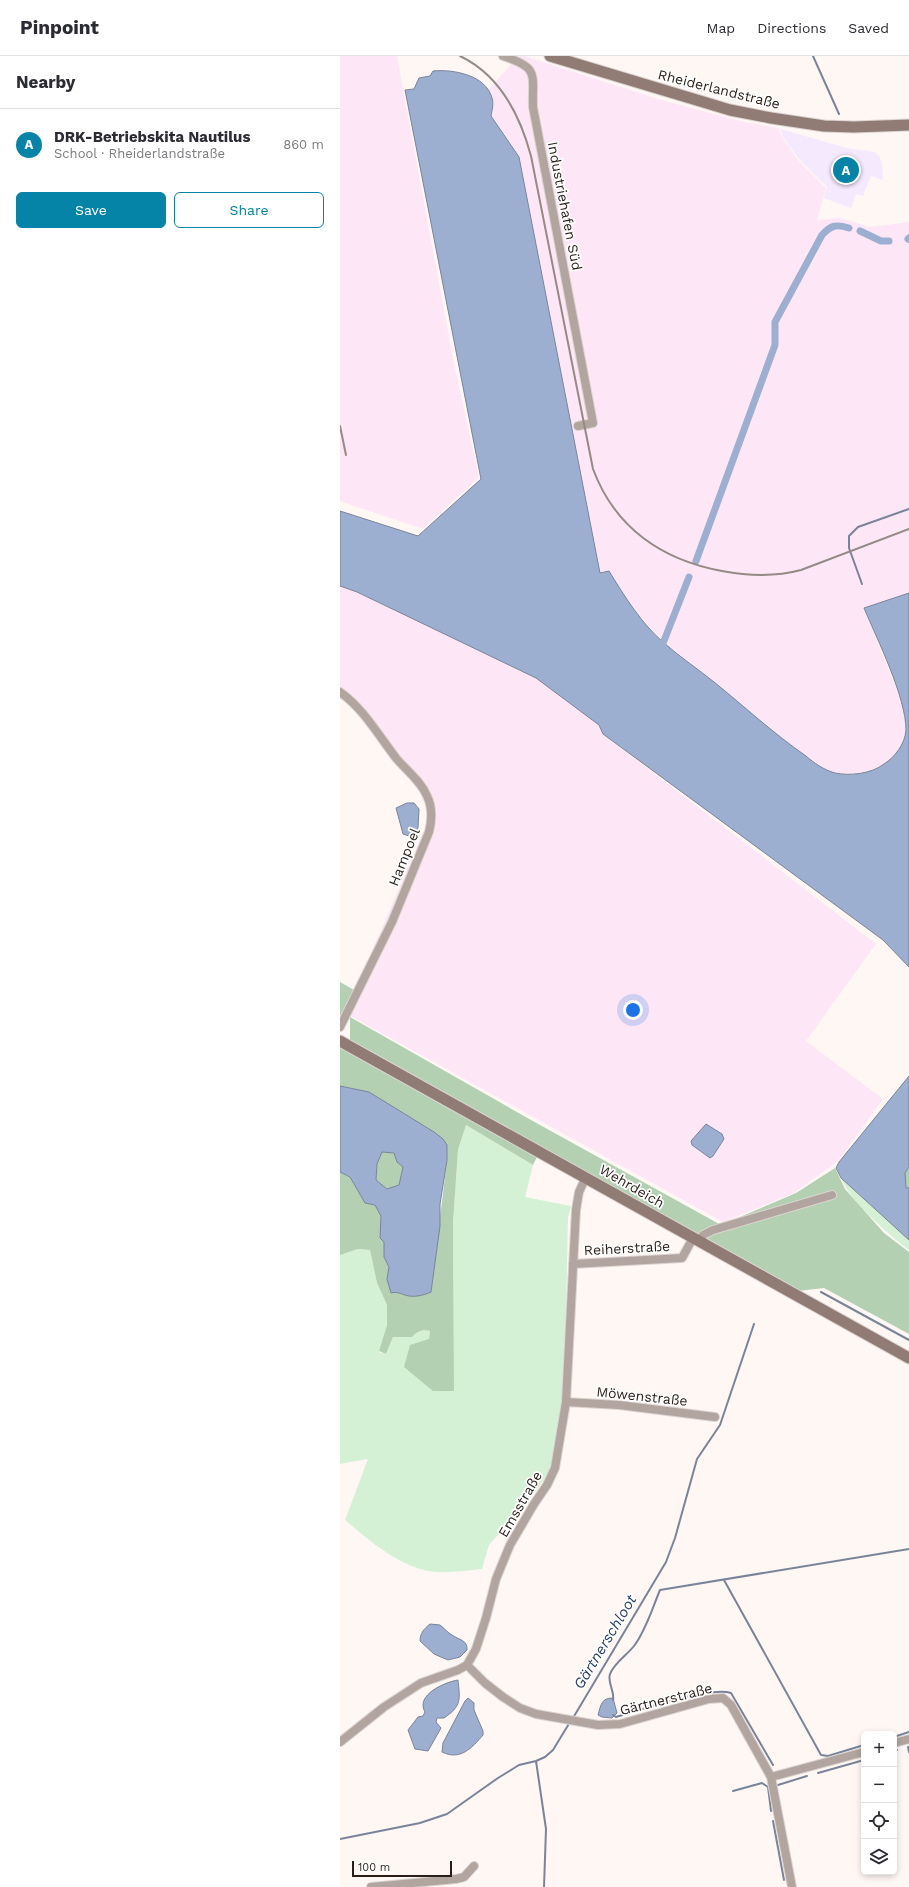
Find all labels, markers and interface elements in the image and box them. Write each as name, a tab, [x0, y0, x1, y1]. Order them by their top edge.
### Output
text: Pinpoint	[20, 16, 99, 39]
text: Map	[707, 20, 735, 36]
text: Directions	[757, 20, 826, 36]
text: Saved	[848, 20, 889, 36]
street label: Rheiderlandstraße	[656, 66, 782, 112]
text: Nearby	[16, 72, 75, 92]
text: DRK-Betriebskita Nautilus	[54, 128, 250, 146]
text: A	[25, 137, 33, 152]
text: 860 m	[283, 137, 324, 152]
street label: Industriehafen Süd	[545, 140, 585, 272]
text: School · Rheiderlandstraße	[54, 146, 225, 161]
pin: A	[833, 155, 859, 185]
button: Save	[16, 192, 166, 228]
button: Share	[174, 192, 324, 228]
street label: Hampoel	[385, 825, 423, 888]
your location	[623, 1000, 643, 1020]
street label: Wehrdeich	[597, 1161, 667, 1211]
street label: Reiherstraße	[583, 1238, 671, 1258]
street label: Möwenstraße	[596, 1383, 688, 1409]
street label: Emsstraße	[495, 1468, 545, 1540]
water label: Gärtnerschloot	[570, 1591, 641, 1692]
street label: Gärtnerstraße	[618, 1680, 714, 1718]
map controls	[861, 1731, 897, 1875]
button: +	[861, 1731, 897, 1767]
button: −	[861, 1767, 897, 1803]
button: locate	[861, 1803, 897, 1839]
button: layers	[861, 1839, 897, 1875]
scale bar	[352, 1859, 452, 1878]
text: 100 m	[358, 1861, 390, 1874]

